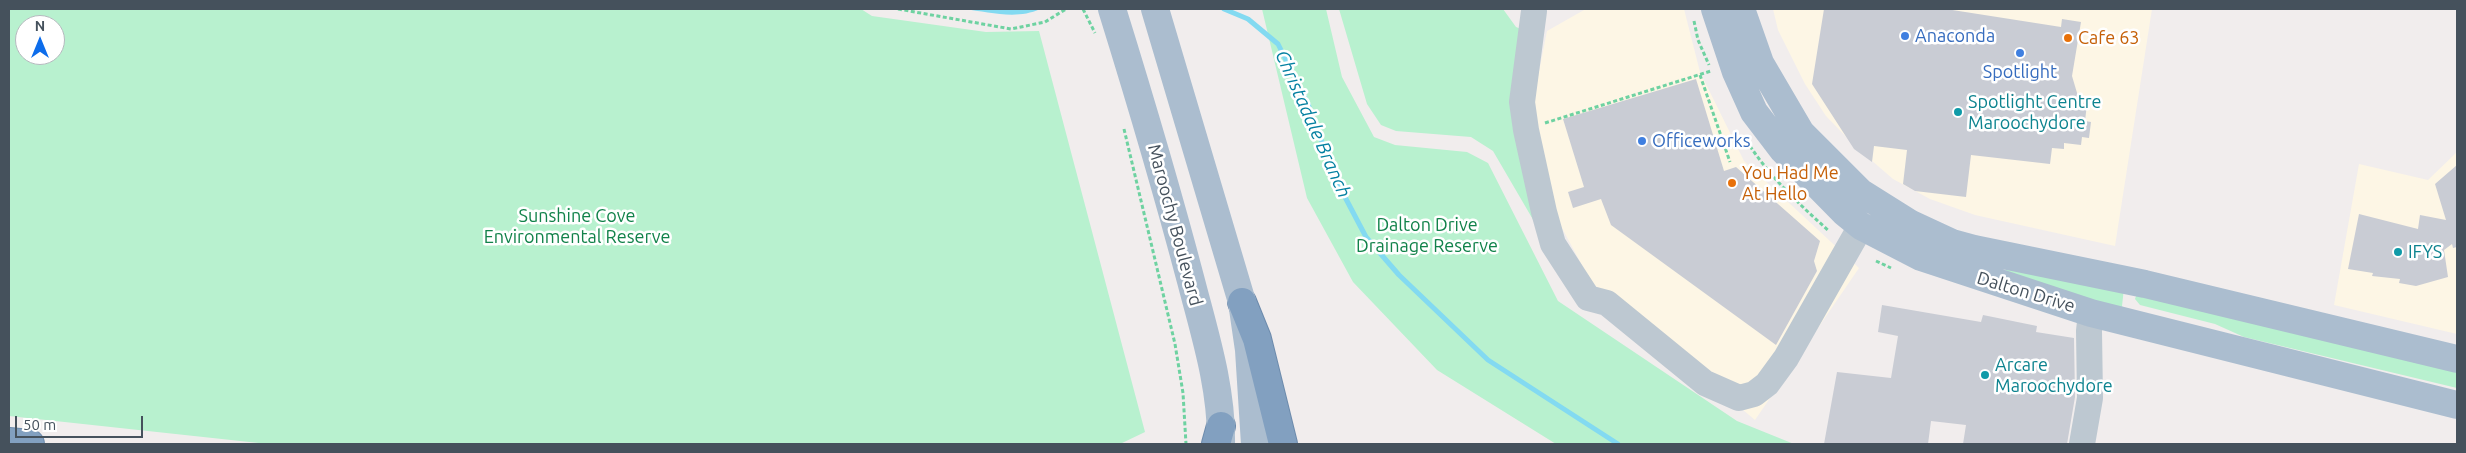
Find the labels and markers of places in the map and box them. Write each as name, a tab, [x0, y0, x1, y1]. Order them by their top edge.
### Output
place label: Anaconda	[1915, 25, 1995, 47]
place label: Cafe 63	[2078, 27, 2140, 49]
marker: Anaconda	[1899, 30, 1911, 42]
marker: Cafe 63	[2062, 32, 2074, 44]
marker: Spotlight	[2014, 47, 2026, 59]
place label: Spotlight	[1983, 61, 2057, 83]
place label: Spotlight Centre Maroochydore	[1968, 91, 2102, 134]
marker: Spotlight Centre Maroochydore	[1952, 106, 1964, 118]
place label: Officeworks	[1652, 130, 1751, 152]
marker: Officeworks	[1636, 135, 1648, 147]
place label: You Had Me At Hello	[1742, 162, 1839, 204]
marker: You Had Me At Hello	[1726, 177, 1738, 189]
place label: IFYS	[2408, 241, 2442, 263]
marker: IFYS	[2392, 246, 2404, 258]
place label: Arcare Maroochydore	[1995, 354, 2113, 396]
marker: Arcare Maroochydore	[1979, 369, 1991, 381]

